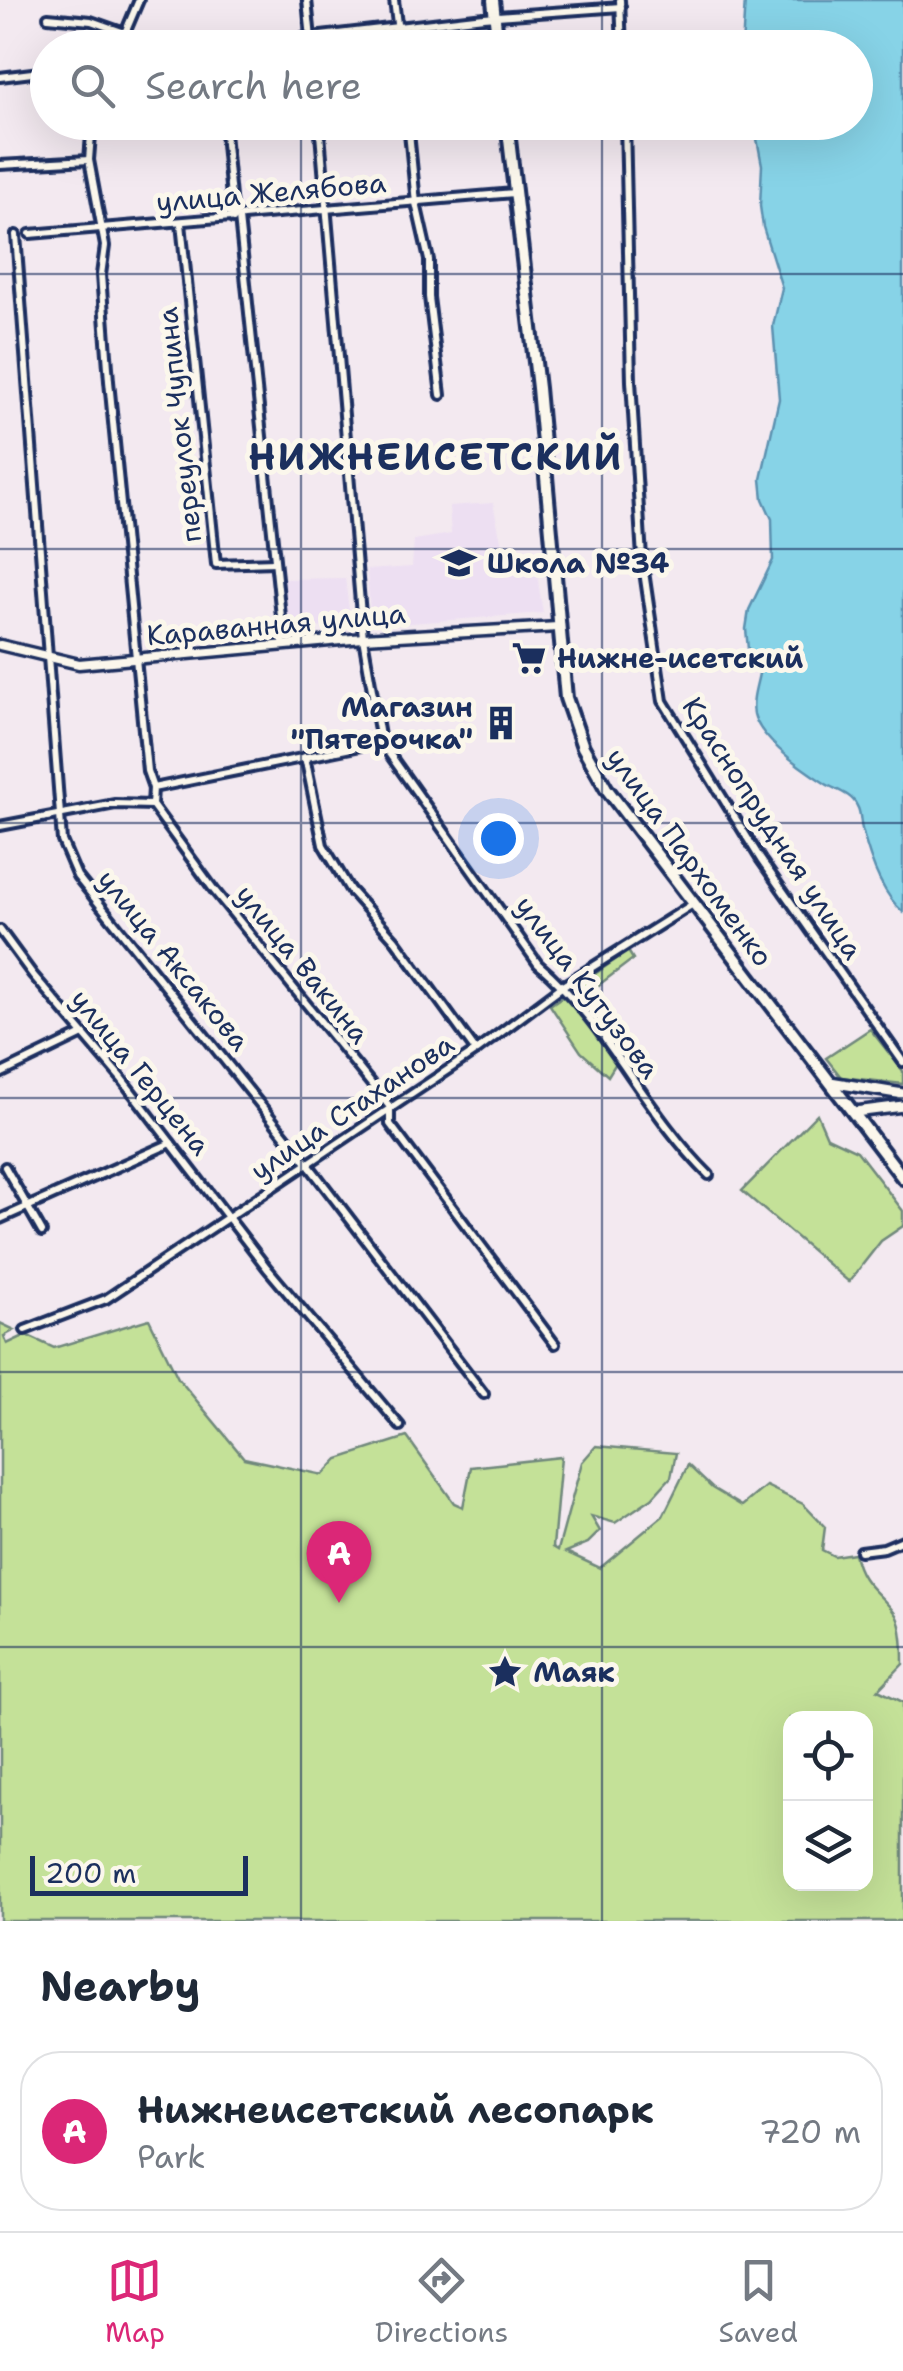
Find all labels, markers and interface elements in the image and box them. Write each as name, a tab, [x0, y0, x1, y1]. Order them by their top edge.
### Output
search box	[30, 30, 873, 140]
icon: search	[65, 58, 120, 113]
text: Search here	[145, 60, 362, 111]
street label: улица Желябова	[154, 163, 388, 221]
street label: переулок Чупина	[148, 305, 210, 545]
district label: НИЖНЕИСЕТСКИЙ	[248, 431, 624, 482]
school or university icon: Школа №34	[440, 544, 478, 582]
place label: Школа №34	[487, 544, 670, 582]
street label: Караванная улица	[145, 594, 407, 654]
supermarket icon: Нижне-исетский	[510, 639, 548, 677]
place label: Нижне-исетский	[557, 639, 803, 677]
place label: Магазин "Пятерочка"	[290, 688, 473, 758]
street label: Краснопрудная улица	[674, 689, 872, 967]
building icon: Магазин "Пятерочка"	[482, 704, 520, 742]
street label: улица Пархоменко	[598, 740, 782, 974]
your location	[473, 813, 524, 864]
street label: улица Аксакова	[89, 861, 259, 1059]
street label: улица Вакина	[227, 877, 379, 1051]
street label: улица Кутузова	[507, 888, 669, 1086]
street label: улица Герцена	[62, 981, 220, 1163]
street label: улица Стаханова	[243, 1025, 461, 1189]
pin: A	[306, 1520, 372, 1603]
place icon: Маяк	[486, 1653, 524, 1691]
place label: Маяк	[533, 1653, 615, 1691]
map controls	[783, 1711, 873, 1891]
button: locate	[783, 1711, 873, 1801]
button: layers	[783, 1801, 873, 1891]
scale bar	[30, 1851, 248, 1896]
text: 200 m	[45, 1854, 136, 1892]
text: Nearby	[40, 1958, 200, 2014]
text: Нижнеисетский лесопарк	[137, 2084, 654, 2135]
text: A	[62, 2110, 87, 2153]
text: 720 m	[759, 2110, 861, 2153]
text: Park	[137, 2135, 206, 2178]
tab: Map	[105, 2253, 165, 2351]
tab: Directions	[375, 2253, 508, 2351]
tab: Saved	[718, 2253, 798, 2351]

